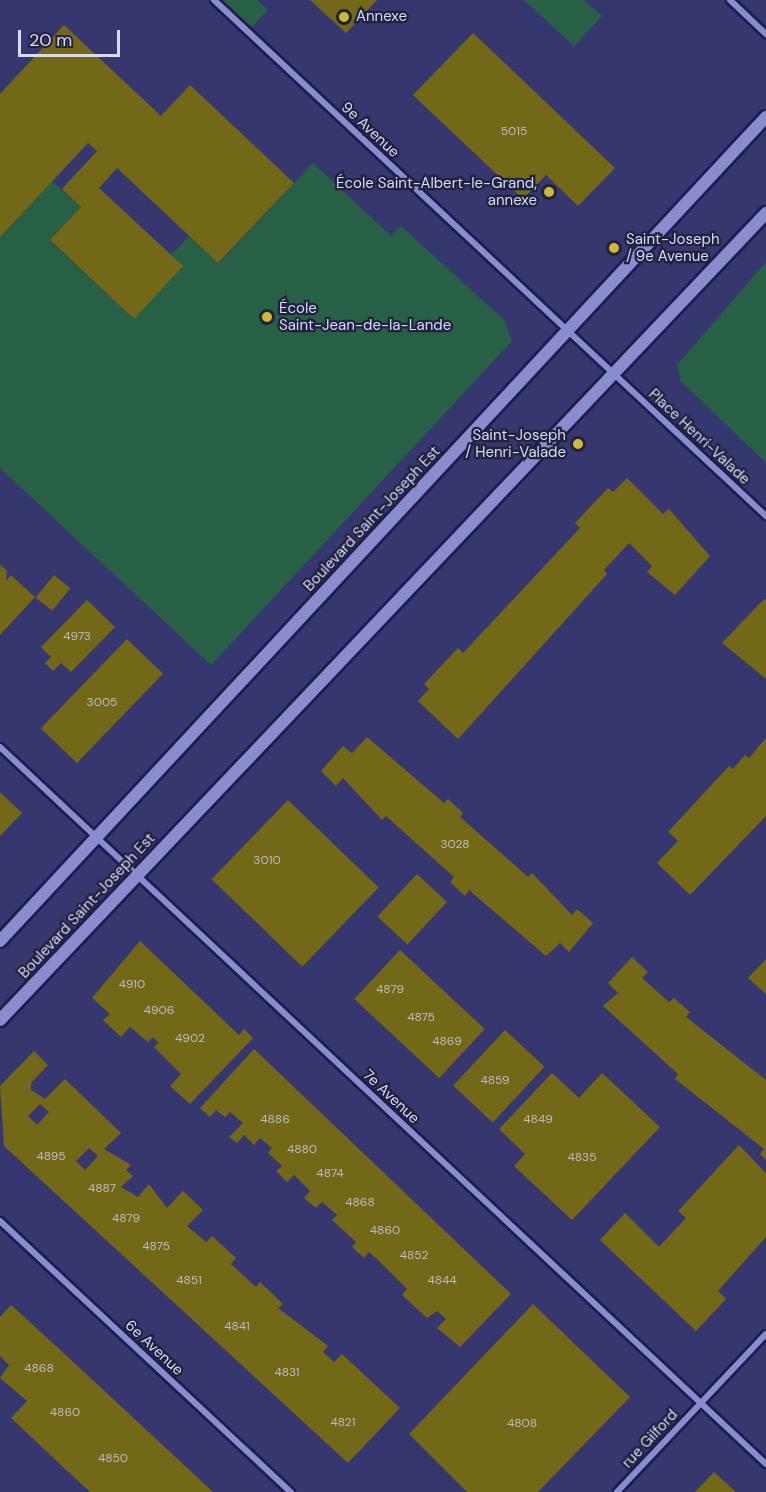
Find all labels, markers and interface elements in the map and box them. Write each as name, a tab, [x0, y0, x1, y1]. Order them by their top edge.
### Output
place label: Annexe	[356, 8, 407, 26]
marker: Annexe	[337, 10, 351, 24]
scale bar	[21, 18, 123, 56]
text: 20 m	[29, 28, 72, 52]
street label: 9e Avenue	[337, 99, 403, 161]
house number: 5015	[501, 125, 527, 139]
place label: École Saint-Albert-le-Grand, annexe	[336, 174, 537, 209]
marker: École Saint-Albert-le-Grand, annexe	[542, 185, 556, 199]
place label: Saint-Joseph / 9e Avenue	[626, 230, 720, 265]
marker: Saint-Joseph / 9e Avenue	[607, 241, 621, 255]
place label: École Saint-Jean-de-la-Lande	[279, 299, 451, 334]
marker: École Saint-Jean-de-la-Lande	[260, 310, 274, 324]
street label: Place Henri-Valade	[645, 385, 753, 489]
place label: Saint-Joseph / Henri-Valade	[465, 426, 566, 461]
marker: Saint-Joseph / Henri-Valade	[571, 437, 585, 451]
street label: Boulevard Saint-Joseph Est	[300, 443, 444, 595]
house number: 4973	[63, 630, 91, 644]
house number: 3005	[87, 696, 117, 710]
street label: Boulevard Saint-Joseph Est	[15, 830, 159, 982]
house number: 3028	[440, 838, 470, 852]
house number: 3010	[253, 854, 281, 868]
house number: 4910	[119, 978, 145, 992]
house number: 4879	[376, 983, 404, 997]
house number: 4906	[144, 1004, 174, 1018]
house number: 4875	[407, 1011, 435, 1025]
house number: 4902	[175, 1032, 205, 1046]
house number: 4869	[432, 1035, 462, 1049]
street label: 7e Avenue	[359, 1066, 423, 1128]
house number: 4859	[480, 1074, 510, 1088]
house number: 4886	[260, 1113, 290, 1127]
house number: 4849	[523, 1113, 553, 1127]
house number: 4880	[287, 1143, 317, 1157]
house number: 4895	[36, 1150, 66, 1164]
house number: 4835	[568, 1151, 596, 1165]
house number: 4874	[316, 1167, 344, 1181]
house number: 4887	[88, 1182, 116, 1196]
house number: 4868	[345, 1196, 375, 1210]
house number: 4879	[112, 1212, 140, 1226]
house number: 4860	[370, 1224, 400, 1238]
house number: 4875	[142, 1240, 170, 1254]
house number: 4852	[400, 1249, 428, 1263]
house number: 4851	[176, 1274, 202, 1288]
house number: 4844	[427, 1274, 457, 1288]
street label: 6e Avenue	[121, 1317, 187, 1379]
house number: 4841	[224, 1320, 250, 1334]
house number: 4868	[24, 1362, 54, 1376]
house number: 4831	[274, 1366, 300, 1380]
house number: 4860	[50, 1406, 80, 1420]
street label: rue Gilford	[618, 1406, 682, 1472]
house number: 4821	[330, 1416, 356, 1430]
house number: 4808	[507, 1417, 537, 1431]
house number: 4850	[98, 1452, 128, 1466]

